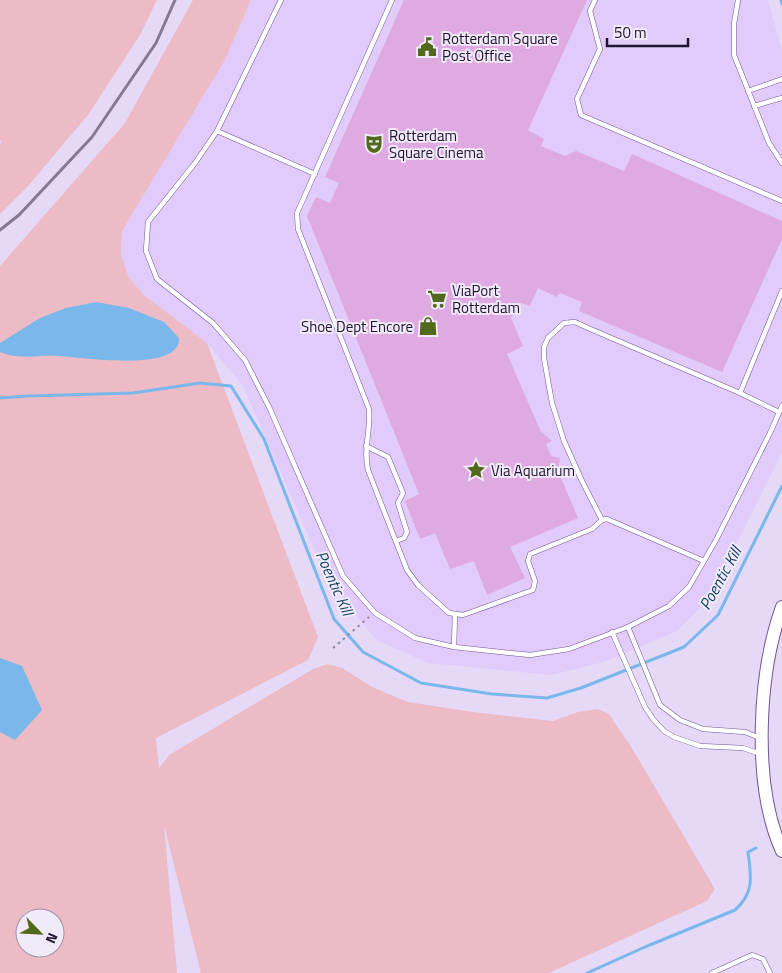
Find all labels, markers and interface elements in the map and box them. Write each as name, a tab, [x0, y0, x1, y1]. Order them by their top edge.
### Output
scale bar	[607, 15, 688, 47]
text: 50 m	[614, 21, 647, 44]
place label: Rotterdam Square Post Office	[442, 27, 557, 67]
public building icon: Rotterdam Square Post Office	[416, 36, 438, 58]
place label: Rotterdam Square Cinema	[389, 124, 484, 164]
theatre icon: Rotterdam Square Cinema	[363, 133, 385, 155]
place label: ViaPort Rotterdam	[452, 279, 520, 319]
supermarket icon: ViaPort Rotterdam	[426, 288, 448, 310]
place label: Shoe Dept Encore	[301, 315, 413, 338]
shop icon: Shoe Dept Encore	[417, 315, 439, 337]
place icon: Via Aquarium	[465, 459, 487, 481]
place label: Via Aquarium	[491, 459, 575, 482]
water label: Poentic Kill	[693, 541, 748, 614]
water label: Poentic Kill	[310, 547, 361, 621]
north arrow	[15, 908, 65, 958]
text: N	[41, 930, 64, 947]

